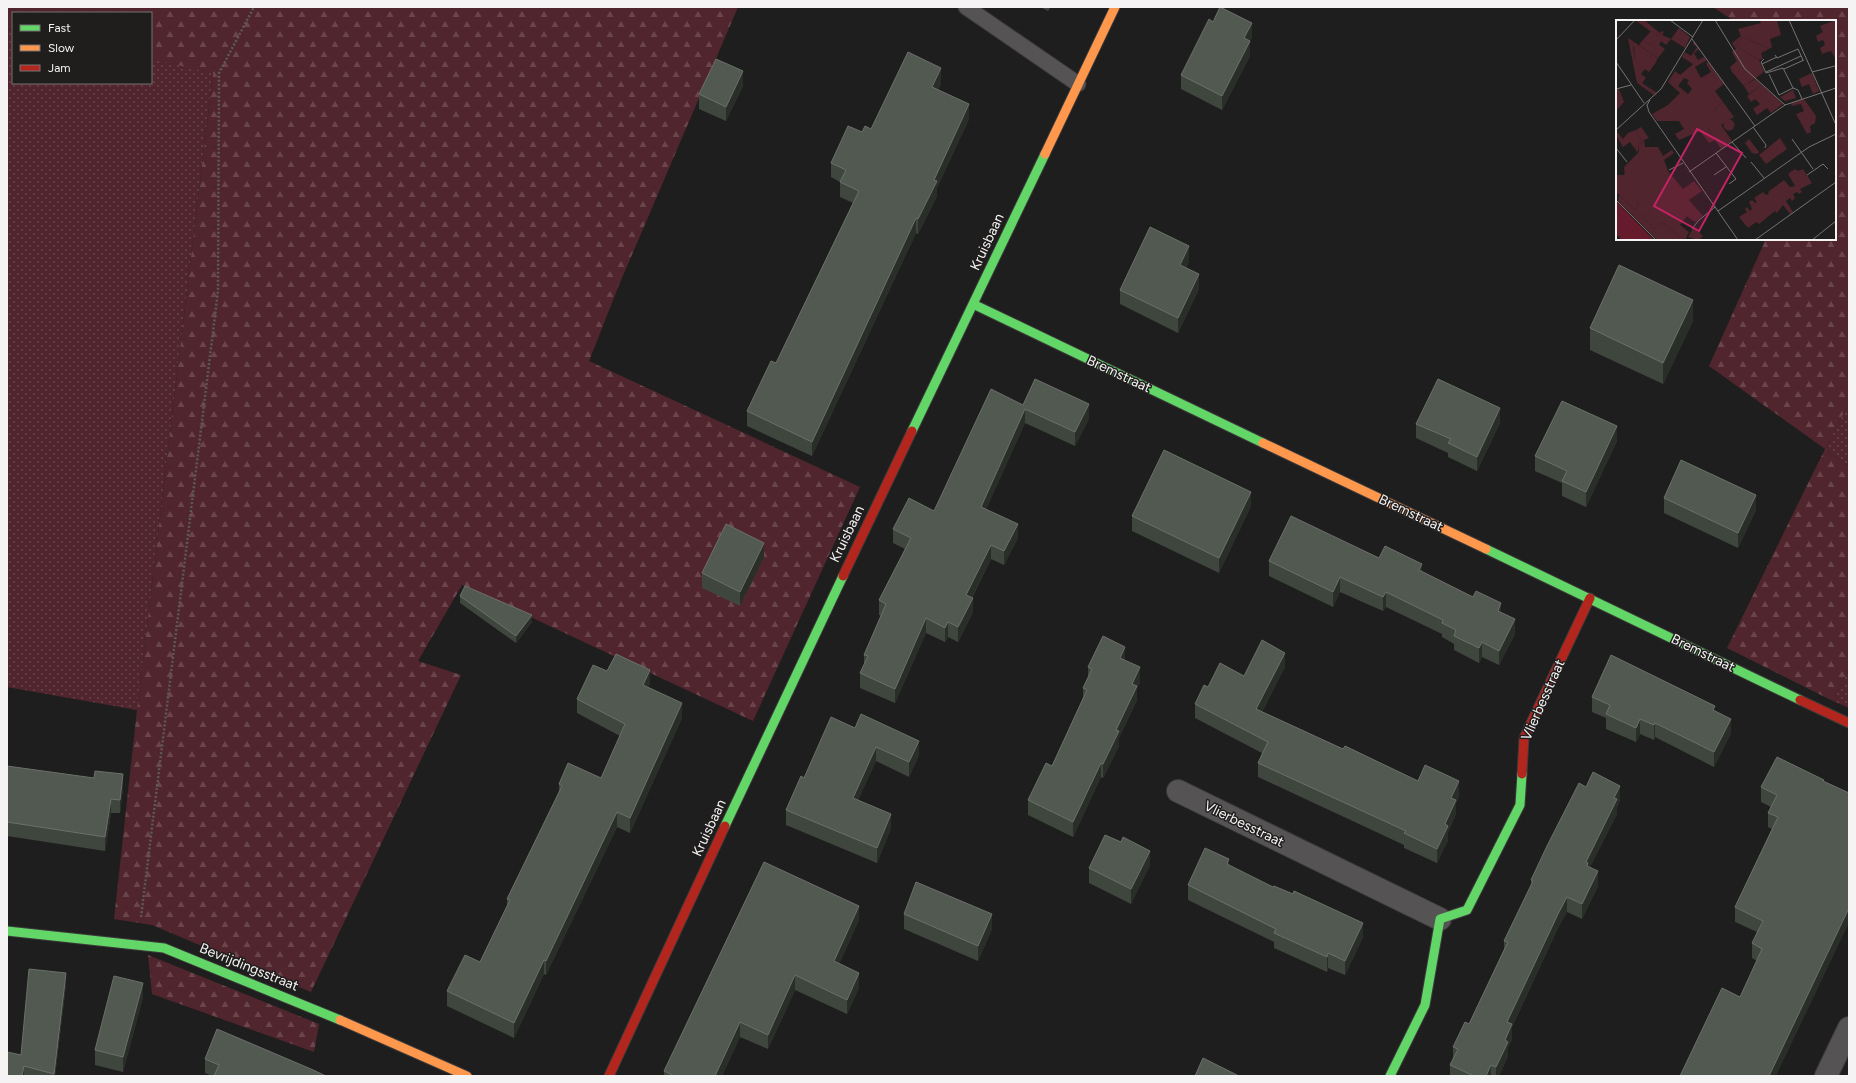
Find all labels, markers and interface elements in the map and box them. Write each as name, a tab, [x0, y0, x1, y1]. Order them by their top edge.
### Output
legend	[12, 12, 152, 84]
inset map	[1616, 20, 1836, 240]
text: Fast	[48, 21, 71, 35]
text: Slow	[48, 41, 75, 55]
text: Jam	[48, 61, 71, 75]
street label: Kruisbaan	[966, 211, 1008, 273]
street label: Bremstraat	[1084, 352, 1154, 396]
street label: Bremstraat	[1376, 491, 1446, 535]
street label: Kruisbaan	[826, 503, 868, 565]
street label: Bremstraat	[1668, 630, 1738, 676]
street label: Vlierbesstraat	[1518, 657, 1568, 743]
street label: Kruisbaan	[688, 797, 730, 859]
street label: Vlierbesstraat	[1201, 797, 1287, 851]
street label: Bevrijdingsstraat	[197, 939, 301, 995]

